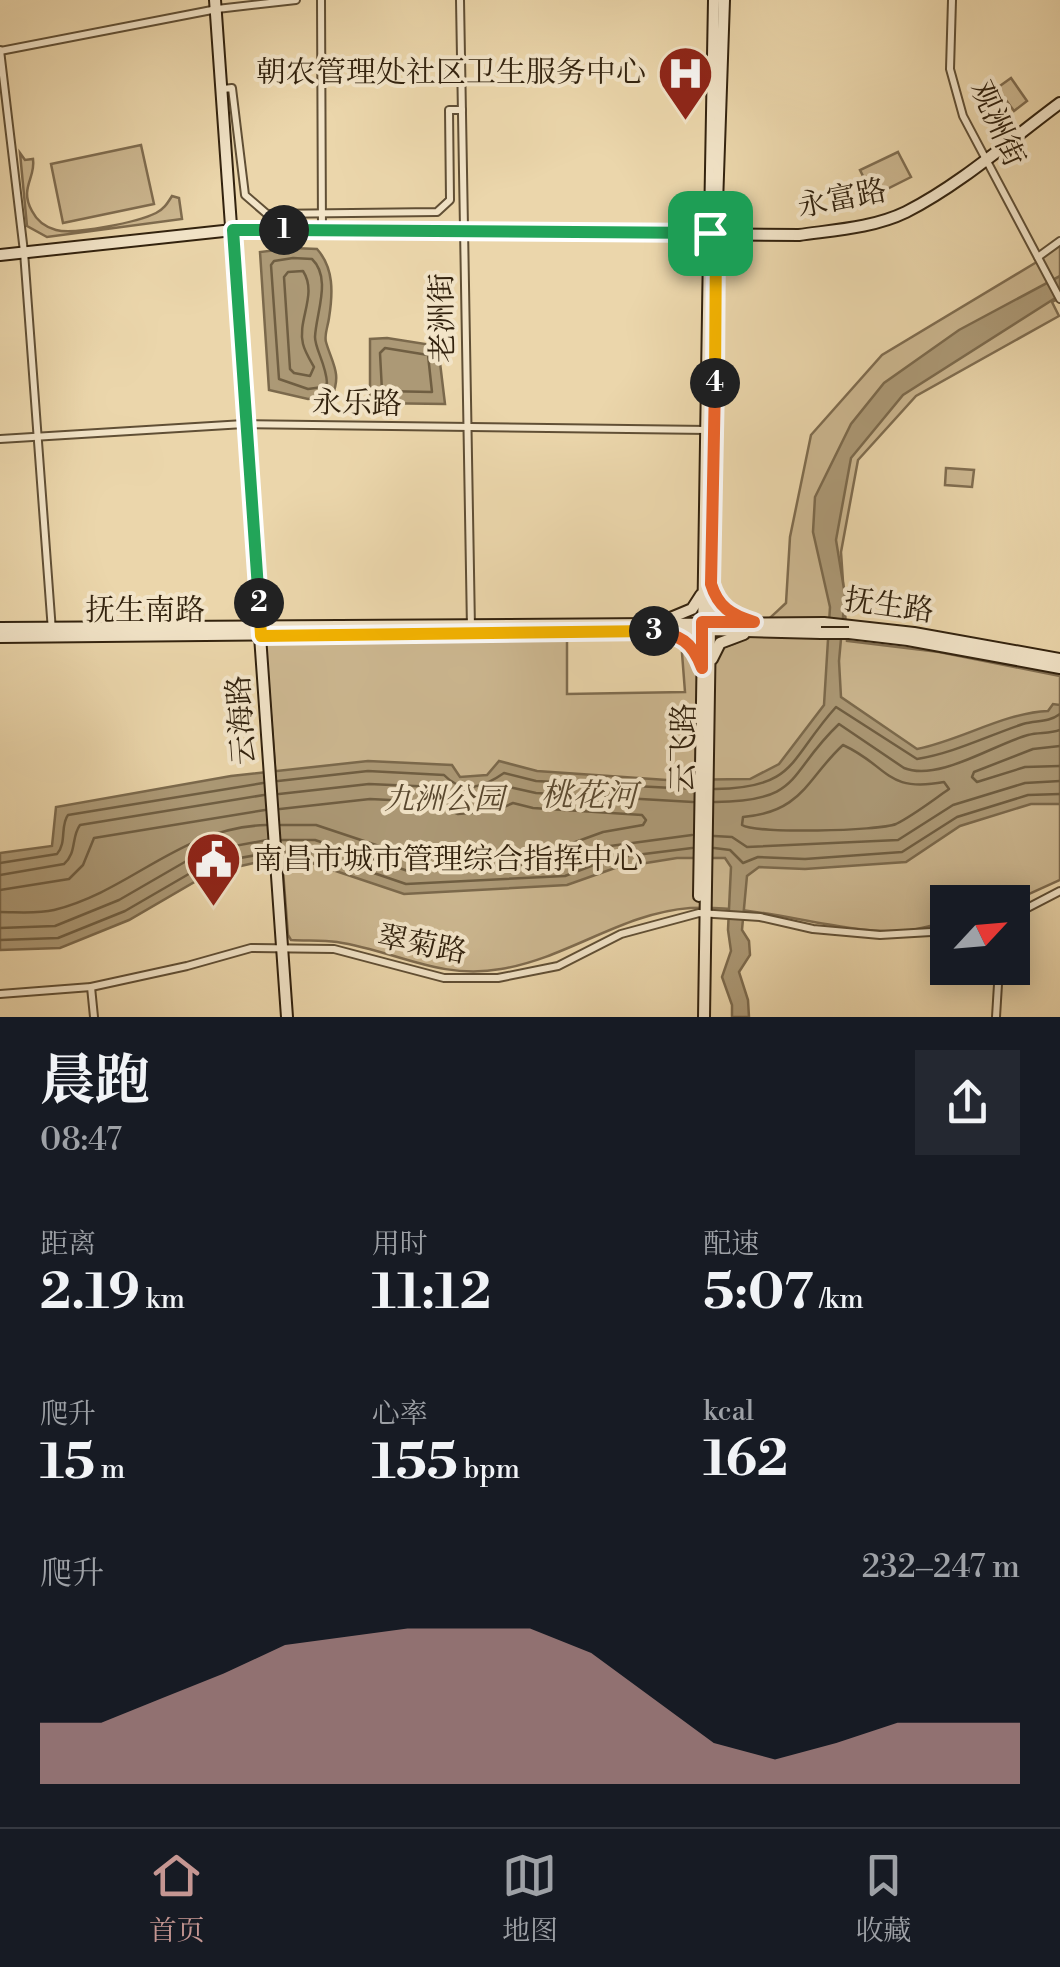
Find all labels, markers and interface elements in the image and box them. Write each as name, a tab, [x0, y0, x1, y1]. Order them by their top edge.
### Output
hospital icon: 朝农管理处社区卫生服务中心	[655, 43, 715, 122]
place label: 朝农管理处社区卫生服务中心	[256, 54, 646, 92]
street label: 观洲街	[961, 75, 1033, 173]
street label: 永富路	[794, 172, 890, 226]
pin	[668, 191, 753, 276]
pin: 1	[259, 205, 309, 255]
icon: arrive	[683, 206, 738, 261]
text: 1	[277, 212, 291, 247]
street label: 老洲街	[423, 273, 463, 363]
pin: 4	[690, 358, 740, 408]
text: 4	[706, 365, 724, 400]
street label: 永乐路	[312, 384, 402, 424]
pin: 2	[234, 578, 284, 628]
street label: 抚生路	[842, 581, 936, 631]
text: 2	[250, 585, 268, 620]
street label: 抚生南路	[85, 592, 205, 630]
pin: 3	[629, 606, 679, 656]
text: 3	[646, 613, 662, 648]
street label: 云海路	[220, 674, 264, 766]
street label: 云飞路	[664, 703, 704, 793]
water label: 桃花河	[541, 775, 642, 817]
park label: 九洲公园	[384, 781, 508, 819]
public building icon: 南昌市城市管理综合指挥中心	[184, 830, 244, 909]
place label: 南昌市城市管理综合指挥中心	[253, 841, 643, 879]
north arrow	[930, 885, 1030, 985]
map controls	[930, 885, 1030, 985]
street label: 翠菊路	[374, 918, 470, 972]
text: 晨跑	[40, 1048, 150, 1117]
button: share	[915, 1050, 1020, 1155]
text: 08:47	[40, 1120, 122, 1160]
text: 距离	[40, 1227, 96, 1262]
text: 用时	[372, 1227, 428, 1262]
text: 配速	[703, 1227, 759, 1262]
text: 2.19	[40, 1262, 140, 1324]
text: 11:12	[372, 1262, 491, 1324]
text: 5:07	[703, 1262, 813, 1324]
text: km	[140, 1282, 185, 1317]
text: /km	[813, 1282, 864, 1317]
text: kcal	[703, 1394, 754, 1429]
text: 爬升	[40, 1397, 96, 1432]
text: 心率	[372, 1397, 428, 1432]
text: 162	[703, 1429, 788, 1491]
text: 15	[40, 1432, 95, 1494]
text: 155	[372, 1432, 458, 1494]
text: m	[95, 1452, 125, 1487]
text: bpm	[458, 1452, 520, 1487]
text: 232–247 m	[862, 1547, 1020, 1587]
text: 爬升	[40, 1554, 104, 1594]
tab: 首页	[149, 1848, 205, 1949]
tab: 地图	[502, 1848, 558, 1949]
tab: 收藏	[855, 1848, 911, 1949]

